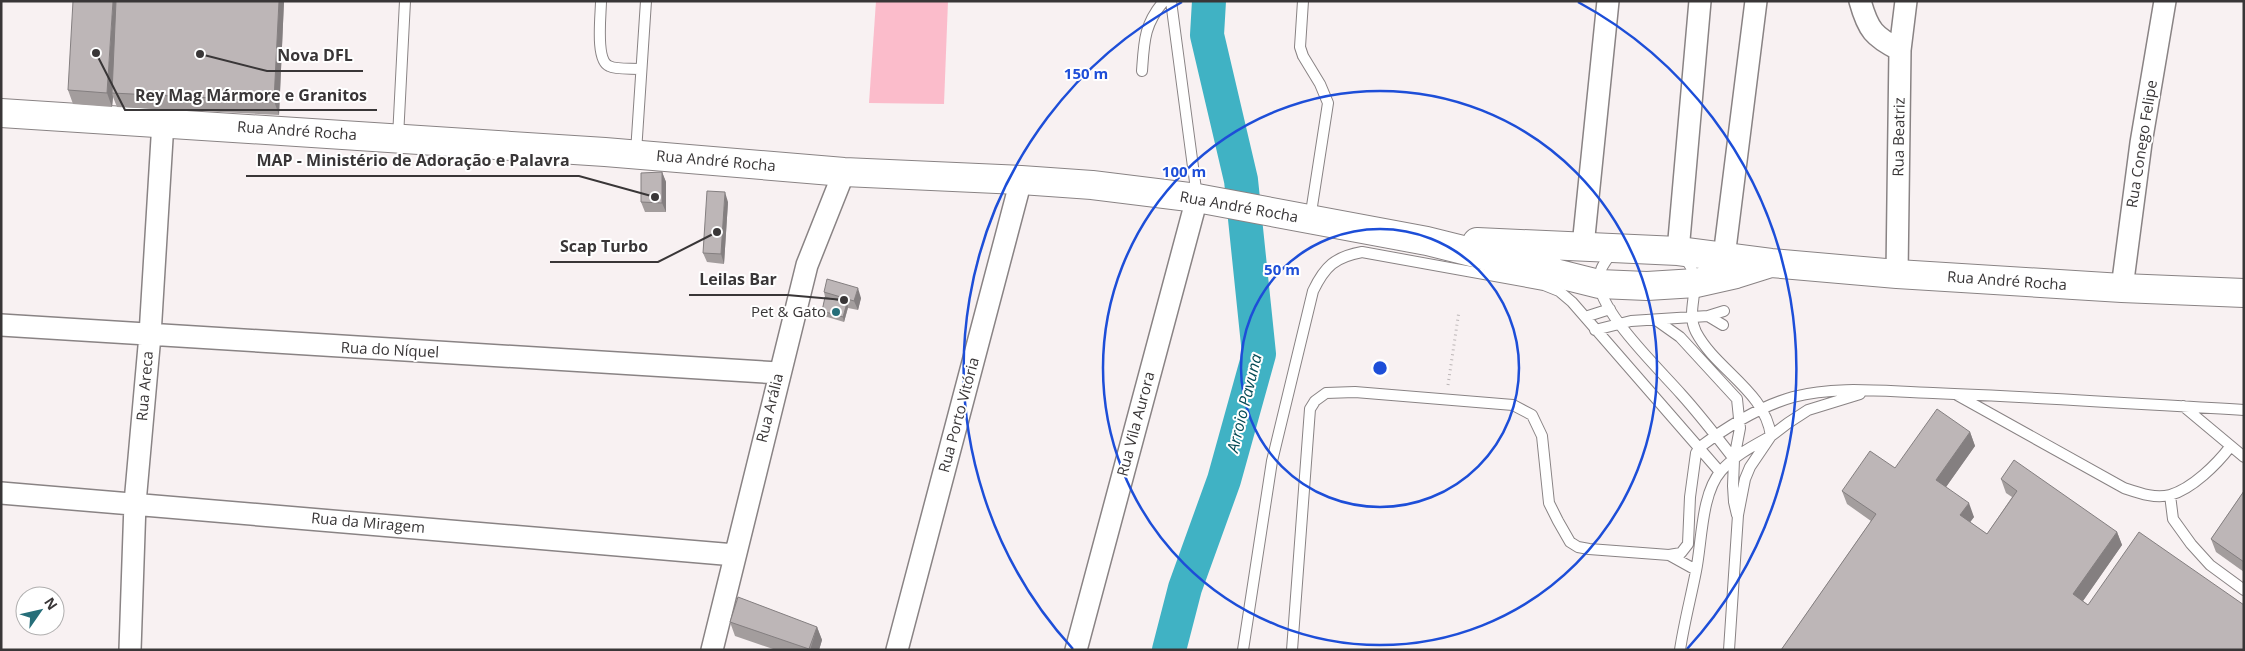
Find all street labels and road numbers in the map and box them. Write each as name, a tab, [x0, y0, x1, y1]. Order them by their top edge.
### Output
street label: Rua Conego Felipe	[2121, 78, 2161, 209]
street label: Rua Beatriz	[1887, 97, 1909, 177]
street label: Rua André Rocha	[237, 116, 358, 144]
street label: Rua André Rocha	[655, 145, 777, 175]
street label: Rua André Rocha	[1178, 186, 1300, 226]
street label: Rua André Rocha	[1947, 266, 2068, 294]
street label: Rua do Níquel	[340, 336, 440, 362]
street label: Rua Areca	[131, 350, 157, 422]
street label: Rua Porto Vitória	[933, 355, 983, 475]
street label: Rua Vila Aurora	[1111, 369, 1159, 478]
street label: Rua Arália	[751, 371, 787, 444]
street label: Rua da Miragem	[310, 507, 426, 537]

